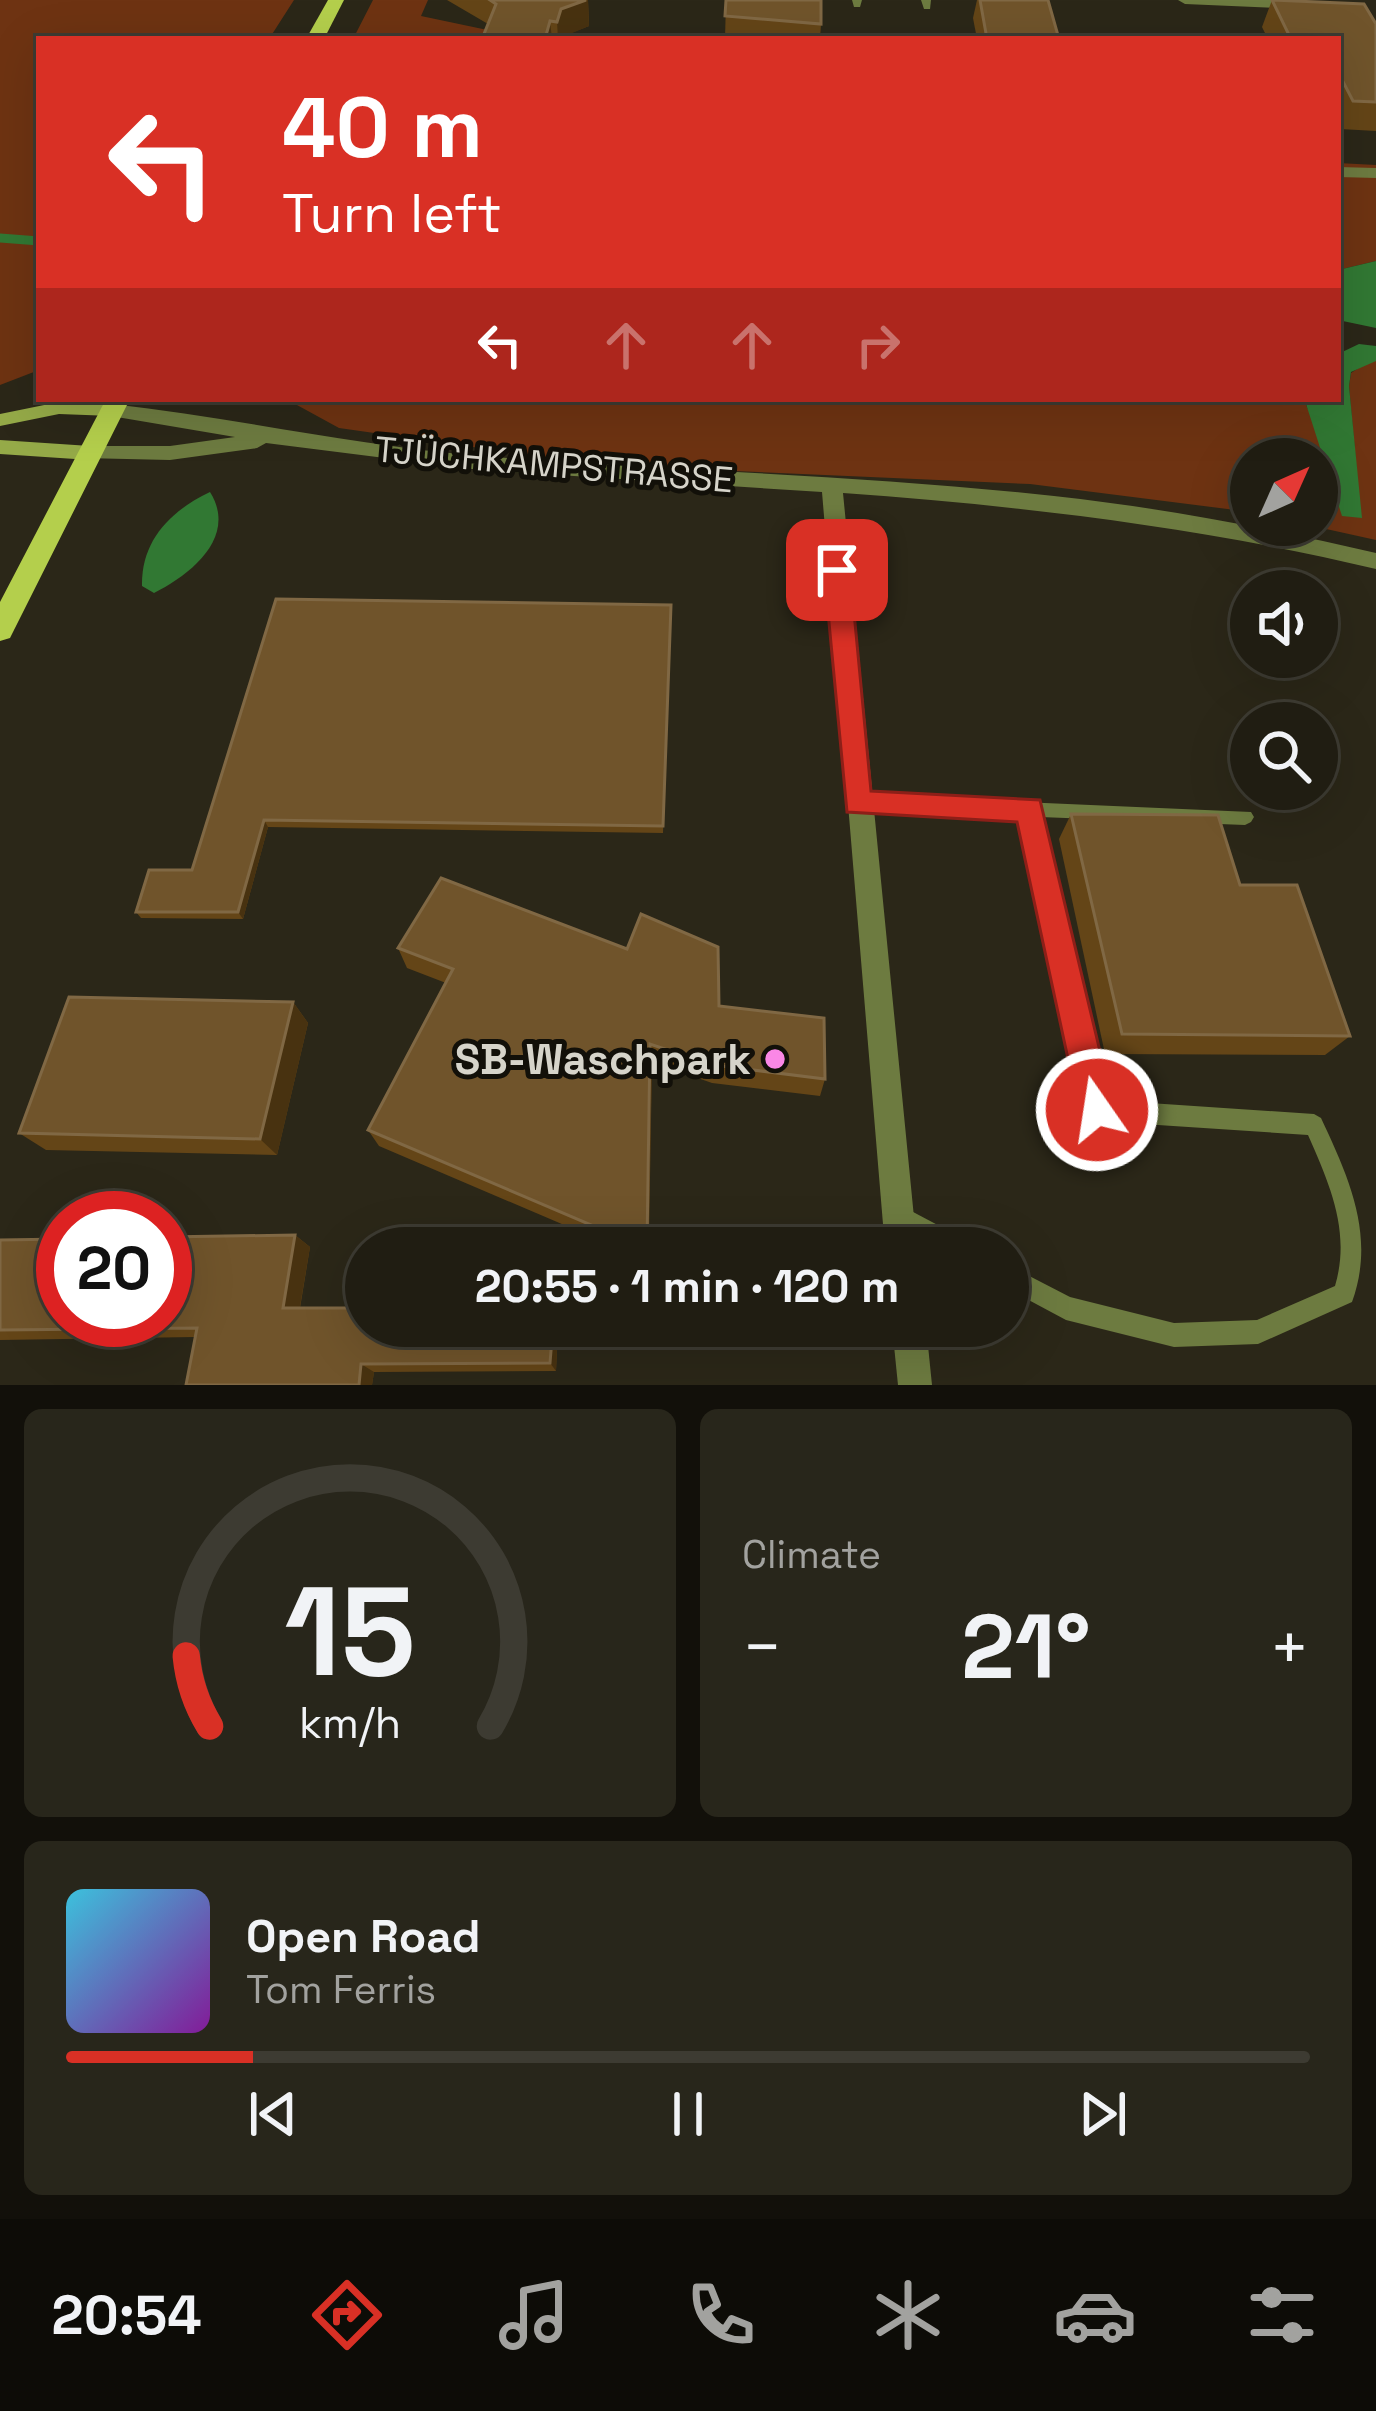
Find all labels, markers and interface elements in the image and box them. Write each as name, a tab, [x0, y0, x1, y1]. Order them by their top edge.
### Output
text: 40 m	[282, 74, 483, 182]
icon: left	[84, 84, 240, 240]
text: Turn left	[282, 179, 502, 248]
icon: left	[467, 312, 533, 378]
icon: ahead	[593, 312, 659, 378]
icon: ahead	[719, 312, 785, 378]
icon: right	[845, 312, 911, 378]
street label: TJÜCHKAMPSTRASSE	[373, 426, 735, 504]
north arrow	[1230, 438, 1338, 546]
map controls	[1230, 438, 1338, 810]
pin	[786, 519, 888, 621]
icon: arrive	[804, 537, 870, 603]
button: sound	[1230, 570, 1338, 678]
button: search	[1230, 702, 1338, 810]
place label: SB-Waschpark	[455, 1033, 751, 1086]
marker: SB-Waschpark	[762, 1046, 788, 1072]
position arrow	[1034, 1047, 1160, 1173]
speed limit sign: 20	[36, 1191, 192, 1347]
text: 20:55 · 1 min · 120 m	[475, 1258, 899, 1315]
text: Climate	[742, 1530, 881, 1579]
text: 15	[284, 1552, 416, 1711]
text: 21°	[961, 1589, 1091, 1704]
text: −	[742, 1605, 783, 1689]
text: +	[1269, 1605, 1310, 1689]
text: km/h	[299, 1696, 401, 1751]
text: Open Road	[246, 1908, 481, 1965]
text: Tom Ferris	[246, 1965, 436, 2014]
icon: previous	[240, 2081, 306, 2147]
icon: pause	[655, 2081, 721, 2147]
icon: next	[1070, 2081, 1136, 2147]
icon: directions	[305, 2273, 389, 2357]
icon: music	[492, 2273, 576, 2357]
icon: phone	[679, 2273, 763, 2357]
icon: climate	[866, 2273, 950, 2357]
icon: car	[1053, 2273, 1137, 2357]
icon: filters	[1240, 2273, 1324, 2357]
text: 20:54	[52, 2281, 201, 2350]

